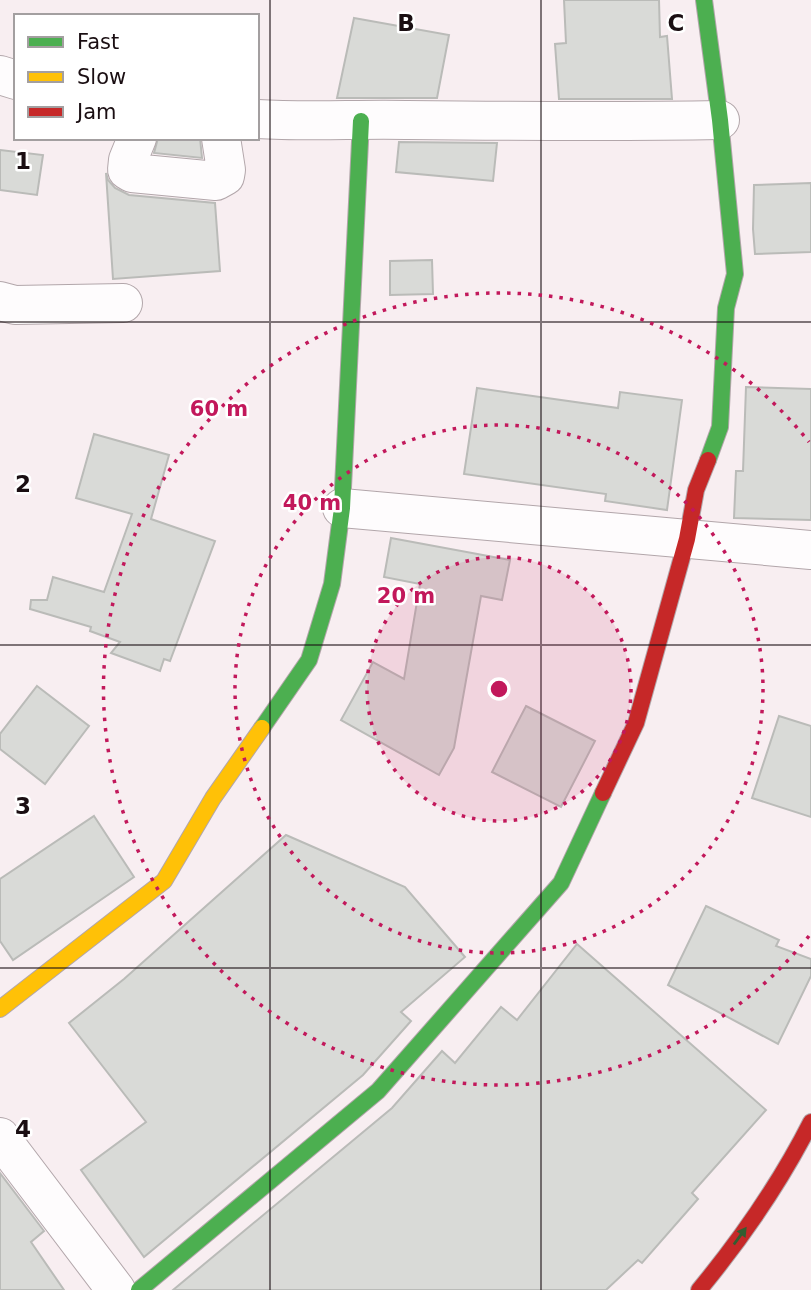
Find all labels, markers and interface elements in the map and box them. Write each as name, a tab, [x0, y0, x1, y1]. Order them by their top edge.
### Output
text: B	[397, 10, 415, 36]
text: C	[668, 10, 684, 36]
legend	[14, 14, 259, 140]
text: Fast	[77, 30, 119, 54]
text: Slow	[77, 65, 126, 89]
text: Jam	[75, 100, 117, 124]
text: 1	[15, 148, 31, 174]
text: 60 m	[190, 397, 248, 421]
text: 2	[15, 471, 31, 497]
text: 40 m	[283, 491, 341, 515]
text: 20 m	[377, 584, 435, 608]
centre of rings	[487, 677, 511, 701]
text: 3	[15, 793, 31, 819]
text: 4	[15, 1116, 31, 1142]
one-way arrow	[733, 1227, 747, 1245]

